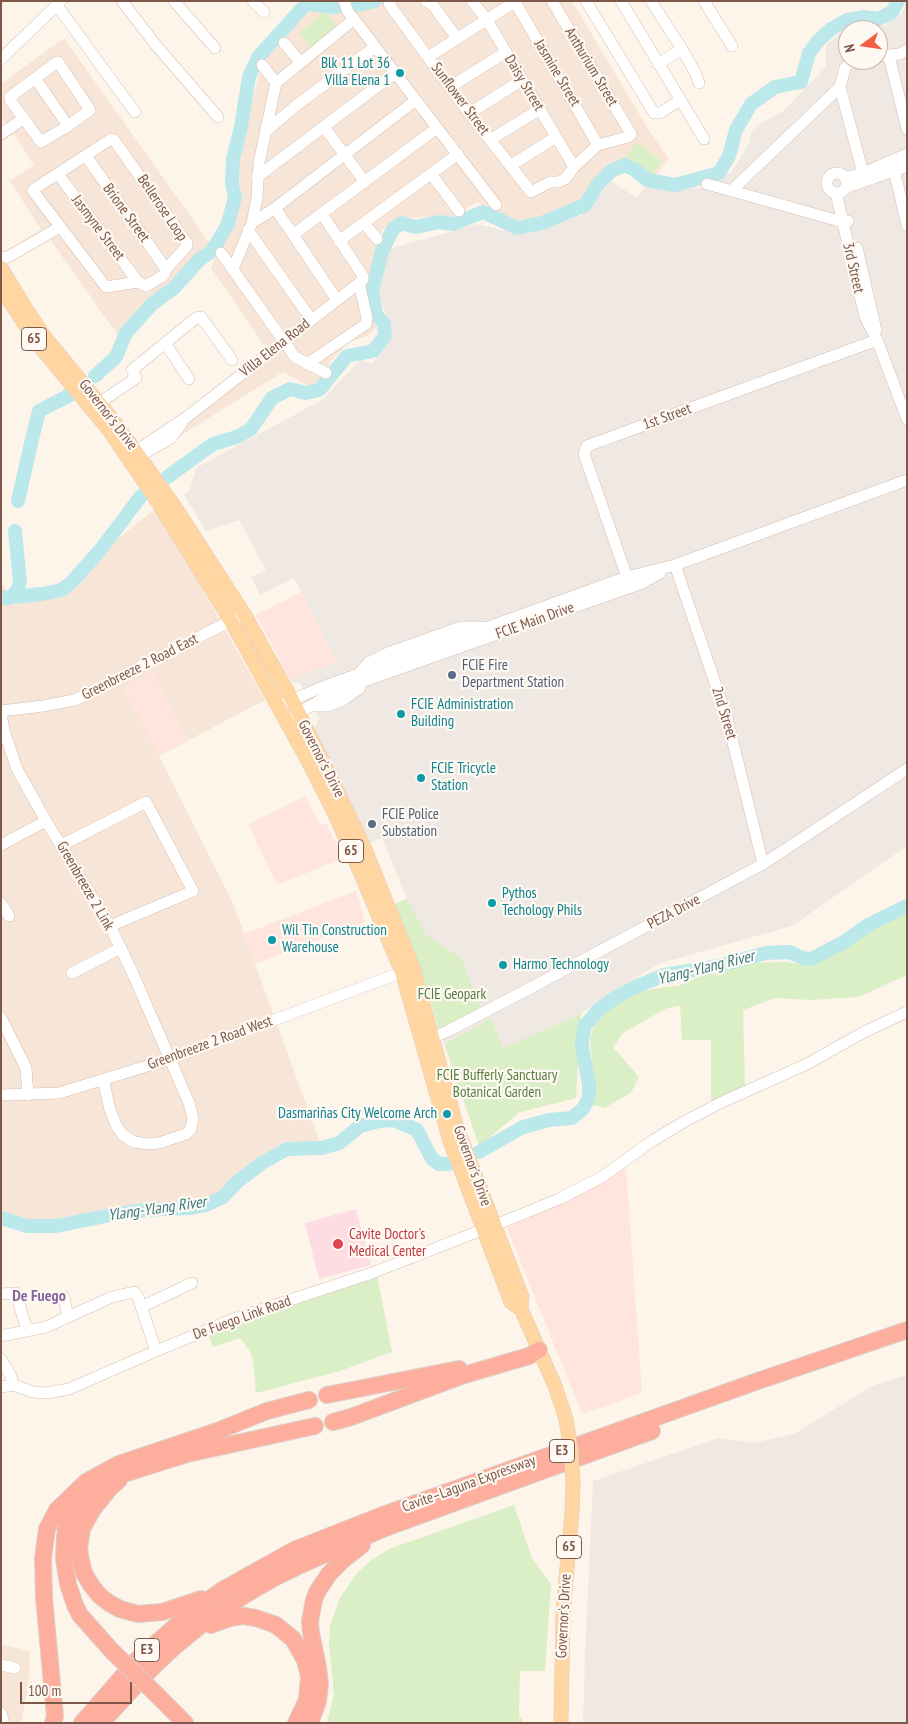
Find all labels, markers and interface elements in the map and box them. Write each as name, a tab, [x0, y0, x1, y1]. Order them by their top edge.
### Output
north arrow	[838, 20, 888, 70]
street label: Anthurium Street	[560, 24, 622, 110]
street label: Jasmine Street	[530, 36, 584, 110]
text: N	[840, 43, 859, 54]
street label: Daisy Street	[500, 52, 548, 114]
place label: Blk 11 Lot 36 Villa Elena 1	[321, 55, 390, 90]
street label: Sunflower Street	[427, 59, 493, 139]
marker: Blk 11 Lot 36 Villa Elena 1	[394, 67, 406, 79]
street label: Bellerose Loop	[133, 171, 191, 245]
street label: Brione Street	[99, 180, 153, 246]
street label: Jasmyne Street	[68, 192, 128, 264]
street label: 3rd Street	[838, 241, 868, 295]
street label: Villa Elena Road	[236, 315, 314, 381]
road number: 65	[22, 328, 46, 350]
street label: Governor's Drive	[75, 376, 141, 454]
street label: 1st Street	[640, 400, 694, 434]
street label: FCIE Main Drive	[493, 599, 577, 643]
street label: Greenbreeze 2 Road East	[79, 630, 201, 704]
place label: FCIE Fire Department Station	[462, 657, 564, 692]
marker: FCIE Fire Department Station	[446, 669, 458, 681]
street label: 2nd Street	[707, 685, 741, 741]
place label: FCIE Administration Building	[411, 696, 513, 731]
marker: FCIE Administration Building	[395, 708, 407, 720]
street label: Governor's Drive	[294, 717, 348, 801]
place label: FCIE Tricycle Station	[431, 760, 496, 795]
marker: FCIE Tricycle Station	[415, 772, 427, 784]
place label: FCIE Police Substation	[382, 806, 439, 841]
marker: FCIE Police Substation	[366, 818, 378, 830]
street label: Greenbreeze 2 Link	[52, 838, 118, 934]
road number: 65	[338, 839, 364, 862]
place label: Pythos Techology Phils	[502, 885, 582, 920]
street label: PEZA Drive	[645, 891, 703, 933]
marker: Pythos Techology Phils	[486, 897, 498, 909]
place label: Wil Tin Construction Warehouse	[282, 922, 387, 957]
marker: Wil Tin Construction Warehouse	[266, 934, 278, 946]
water label: Ylang-Ylang River	[656, 947, 756, 989]
place label: Harmo Technology	[513, 956, 609, 974]
marker: Harmo Technology	[497, 959, 509, 971]
park label: FCIE Geopark	[418, 986, 486, 1004]
street label: Greenbreeze 2 Road West	[145, 1012, 275, 1074]
park label: FCIE Bufferly Sanctuary Botanical Garden	[437, 1067, 557, 1102]
place label: Dasmariñas City Welcome Arch	[278, 1105, 437, 1123]
marker: Dasmariñas City Welcome Arch	[441, 1108, 453, 1120]
street label: Governor's Drive	[449, 1123, 495, 1209]
water label: Ylang-Ylang River	[107, 1193, 207, 1225]
place label: Cavite Doctor's Medical Center	[349, 1226, 426, 1261]
marker: Cavite Doctor's Medical Center	[331, 1237, 345, 1251]
district label: De Fuego	[12, 1286, 66, 1306]
street label: De Fuego Link Road	[191, 1292, 293, 1344]
road number: E3	[550, 1440, 574, 1462]
street label: Cavite–Laguna Expressway	[400, 1451, 538, 1517]
road number: 65	[556, 1535, 582, 1558]
street label: Governor's Drive	[553, 1573, 575, 1659]
road number: E3	[134, 1638, 160, 1662]
scale bar	[22, 1672, 135, 1704]
text: 100 m	[28, 1681, 61, 1700]

